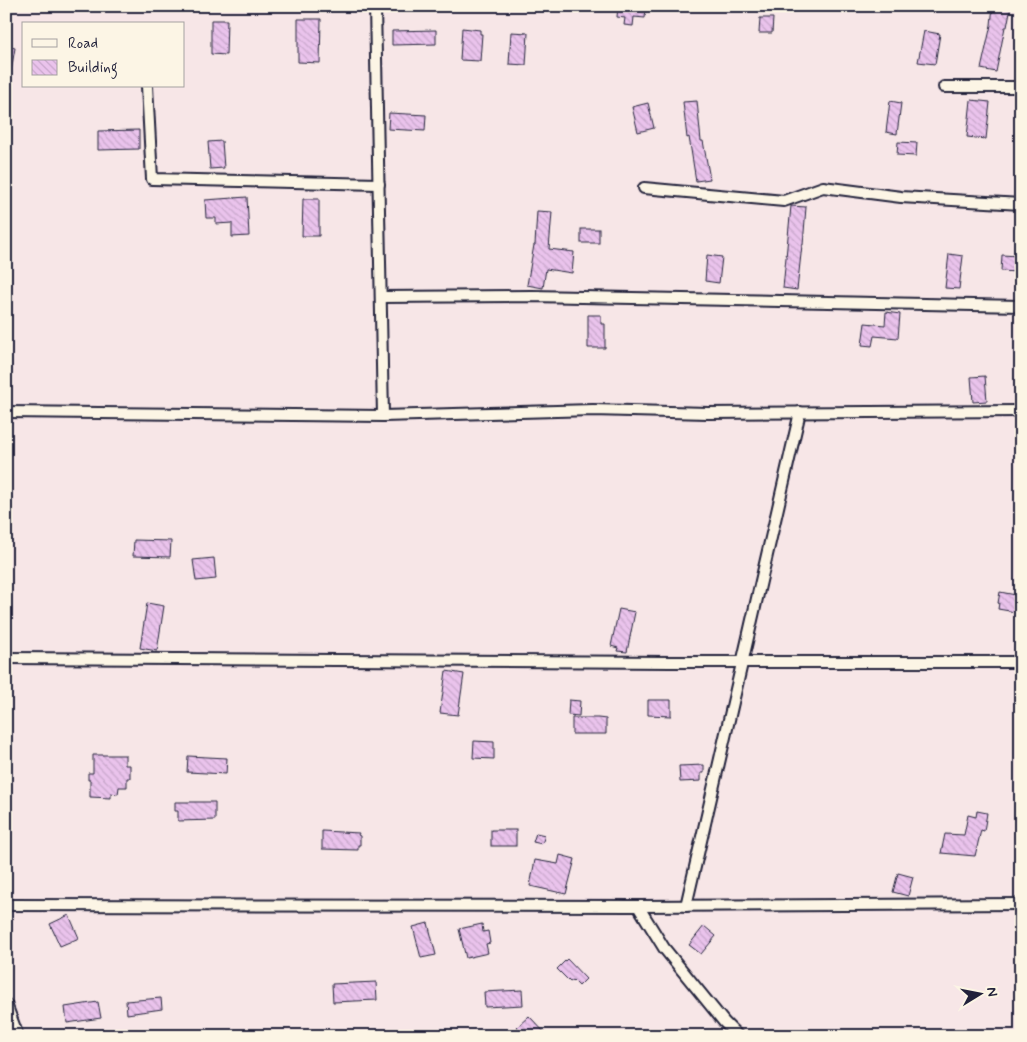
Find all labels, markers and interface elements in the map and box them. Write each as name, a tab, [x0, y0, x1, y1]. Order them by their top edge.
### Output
legend	[22, 22, 185, 88]
text: Road	[68, 34, 98, 54]
text: Building	[68, 58, 118, 79]
north arrow	[954, 970, 1004, 1020]
text: N	[982, 986, 1001, 998]

